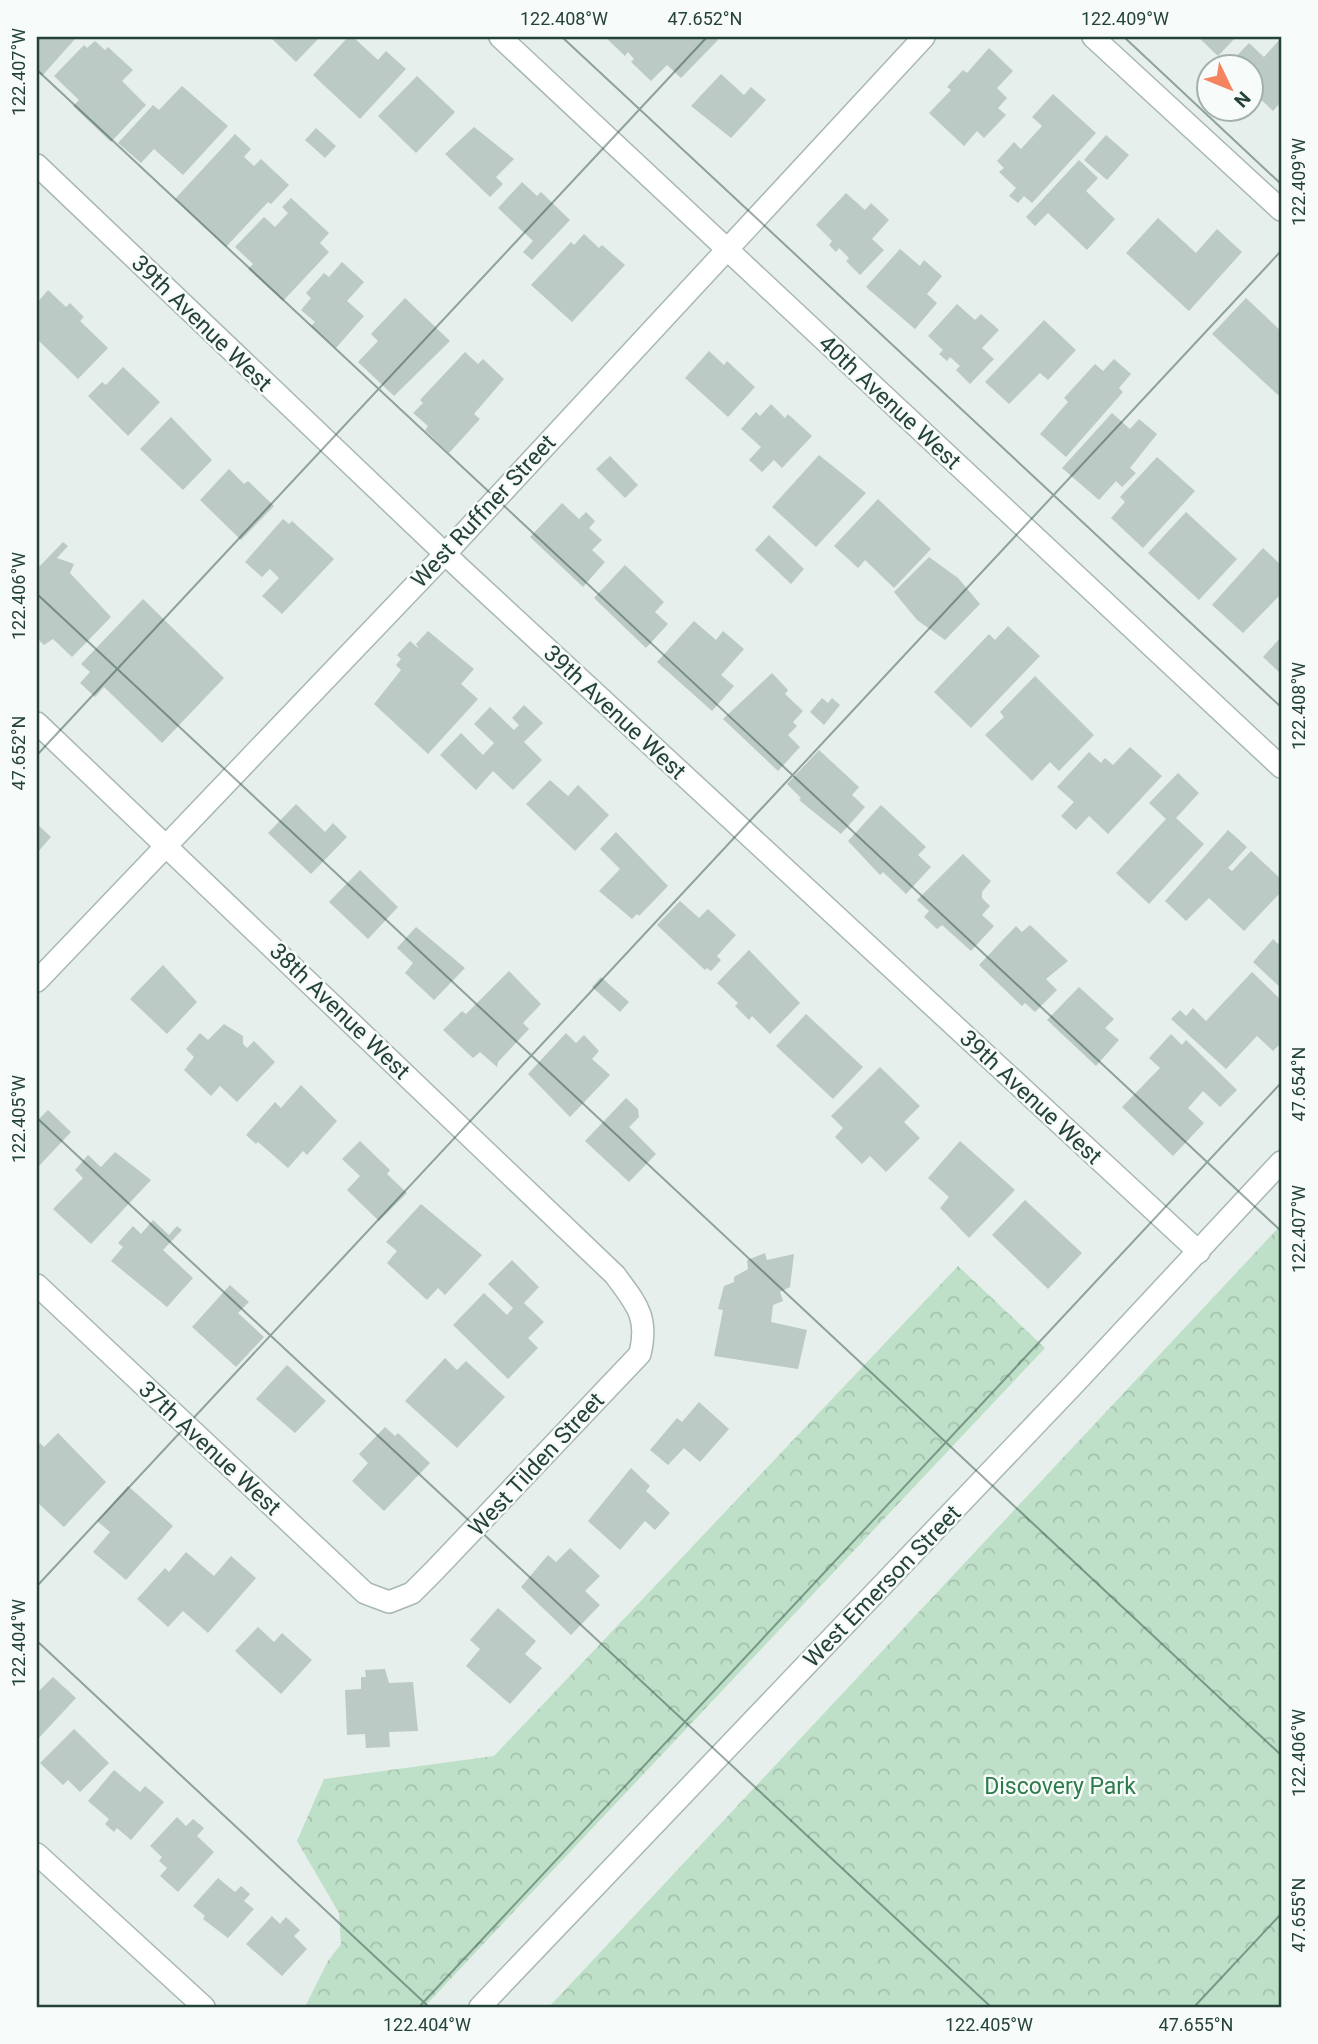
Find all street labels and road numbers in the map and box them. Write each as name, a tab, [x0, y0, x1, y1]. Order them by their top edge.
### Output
street label: 39th Avenue West	[126, 250, 277, 397]
street label: 40th Avenue West	[813, 330, 966, 475]
street label: West Ruffner Street	[406, 429, 561, 593]
street label: 39th Avenue West	[538, 640, 691, 785]
street label: 38th Avenue West	[264, 938, 415, 1085]
street label: 39th Avenue West	[954, 1025, 1107, 1170]
street label: 37th Avenue West	[133, 1376, 286, 1521]
street label: West Tilden Street	[463, 1387, 610, 1542]
street label: West Emerson Street	[798, 1500, 967, 1673]

